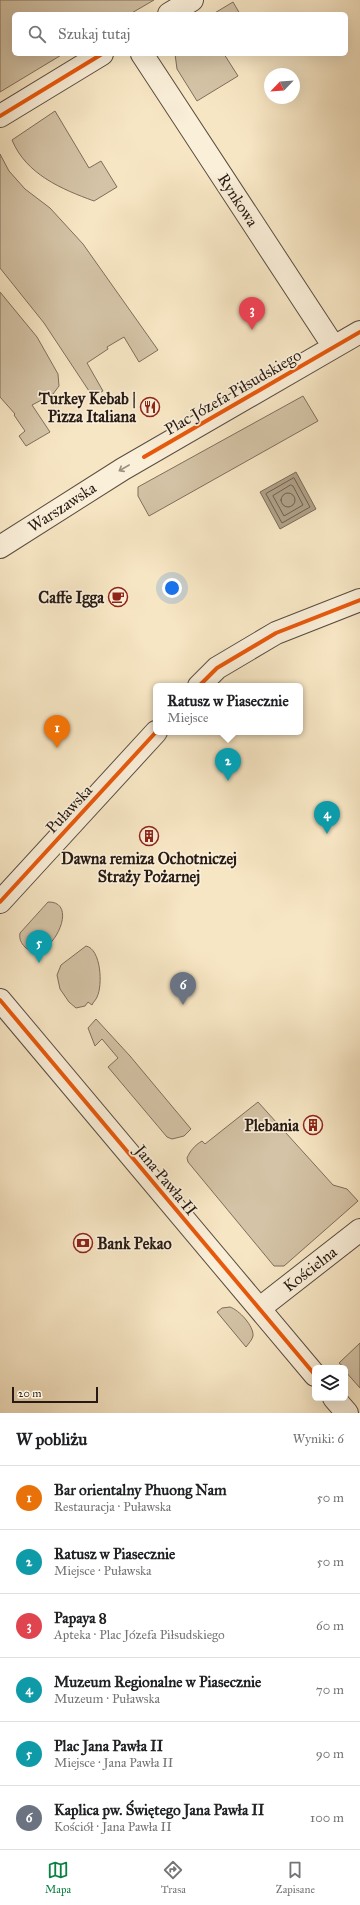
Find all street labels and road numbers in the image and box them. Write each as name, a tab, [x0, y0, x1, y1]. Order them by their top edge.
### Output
street label: Rynkowa	[214, 170, 262, 230]
street label: Plac Józefa Piłsudskiego	[161, 345, 305, 440]
street label: Warszawska	[24, 478, 100, 536]
street label: Puławska	[42, 781, 96, 837]
street label: Jana Pawła II	[129, 1139, 201, 1220]
street label: Kościelna	[279, 1242, 341, 1296]

